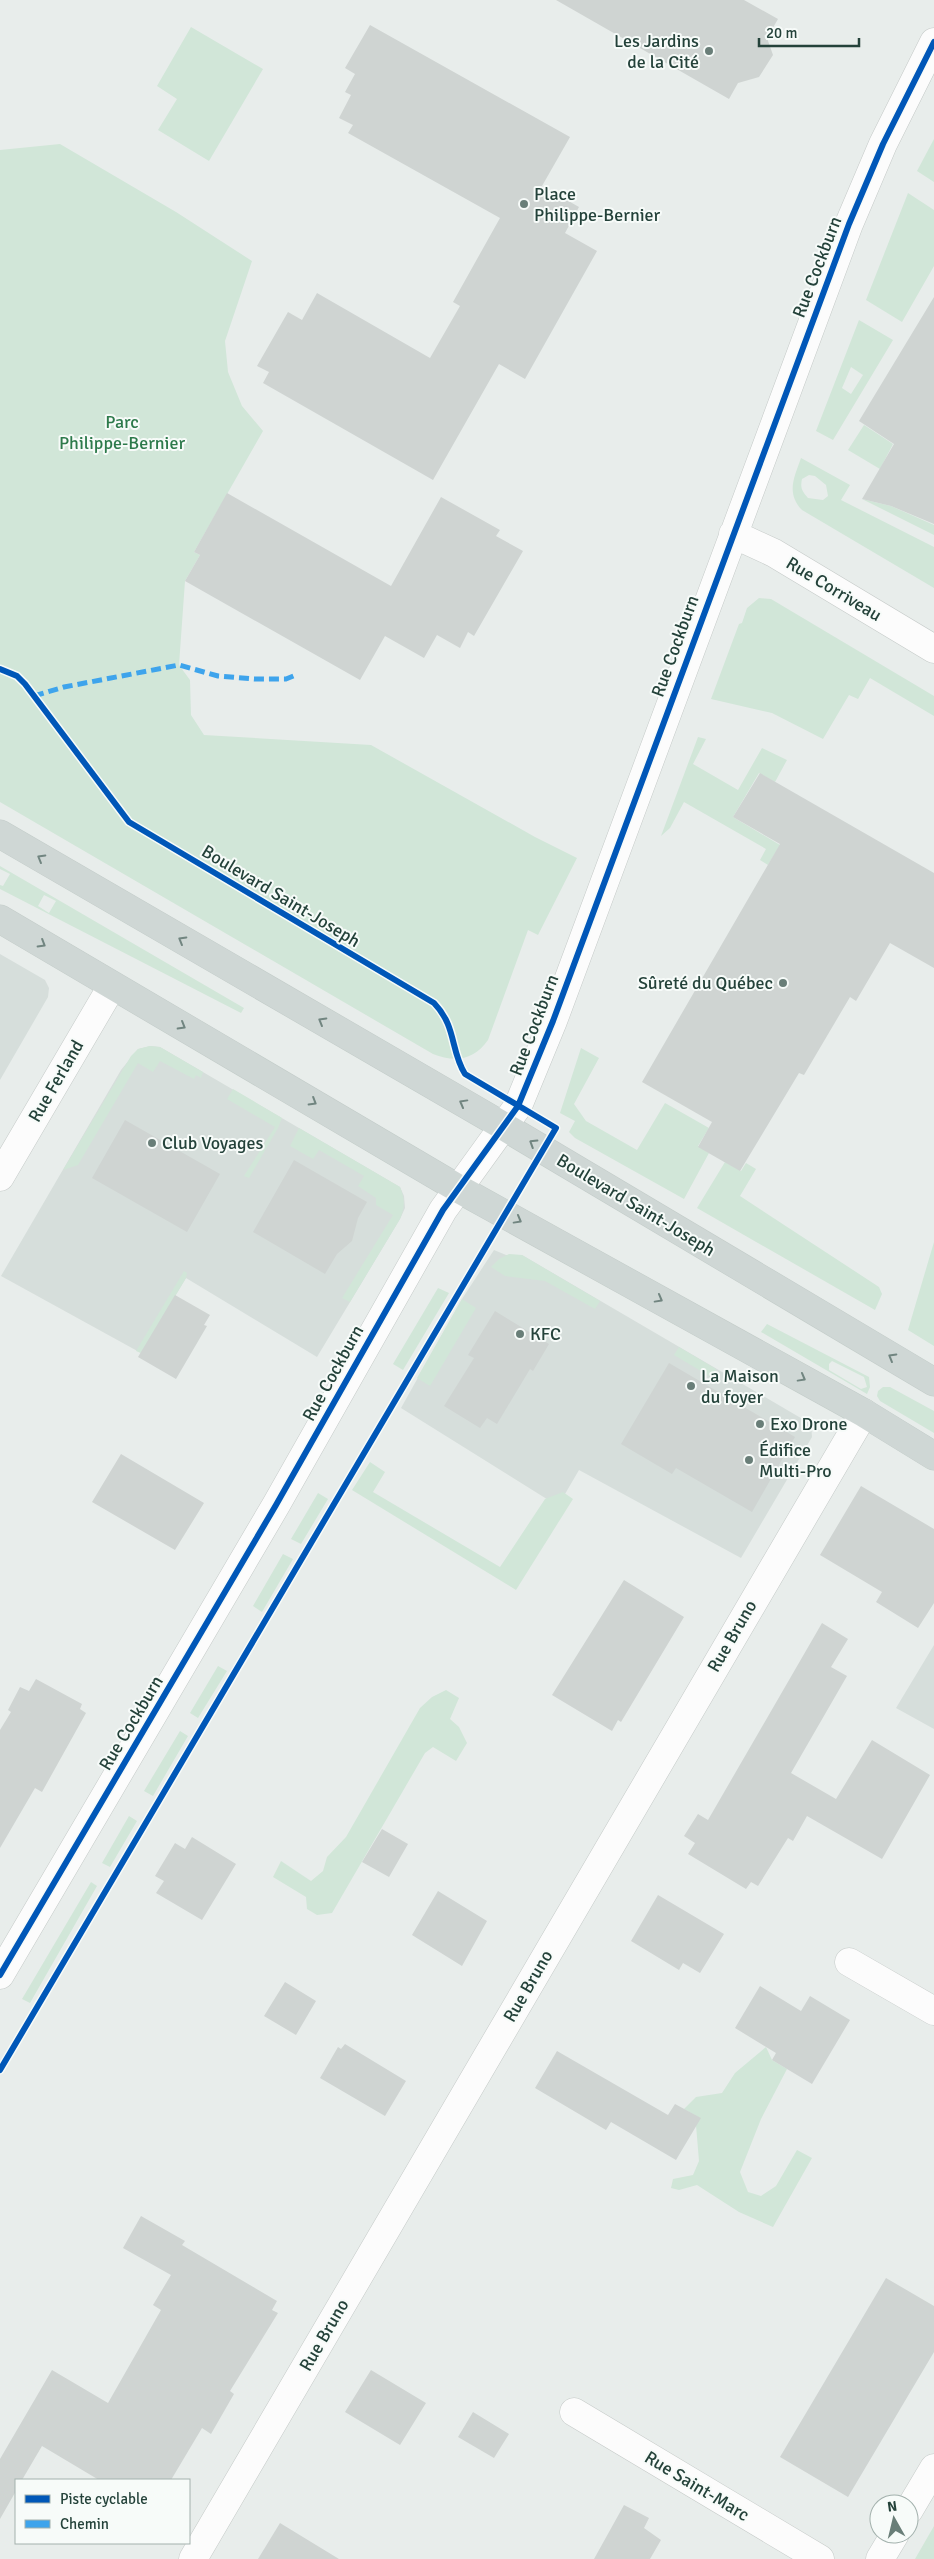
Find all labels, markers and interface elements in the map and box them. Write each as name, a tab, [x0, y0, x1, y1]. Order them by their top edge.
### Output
scale bar	[759, 15, 859, 47]
text: 20 m	[766, 24, 797, 42]
place label: Les Jardins de la Cité	[614, 30, 699, 73]
marker: Les Jardins de la Cité	[703, 45, 715, 57]
place label: Place Philippe-Bernier	[534, 183, 661, 226]
marker: Place Philippe-Bernier	[518, 198, 530, 210]
street label: Rue Cockburn	[788, 213, 846, 321]
park label: Parc Philippe-Bernier	[59, 411, 185, 454]
street label: Rue Corriveau	[782, 552, 886, 626]
street label: Rue Cockburn	[646, 592, 704, 700]
street label: Boulevard Saint-Joseph	[198, 840, 364, 952]
one-way arrow	[38, 854, 47, 864]
one-way arrow	[178, 936, 187, 946]
one-way arrow	[36, 938, 45, 948]
street label: Rue Cockburn	[505, 971, 563, 1079]
place label: Sûreté du Québec	[638, 972, 773, 994]
marker: Sûreté du Québec	[777, 977, 789, 989]
one-way arrow	[319, 1018, 328, 1028]
one-way arrow	[177, 1020, 186, 1030]
street label: Rue Ferland	[24, 1036, 88, 1126]
one-way arrow	[307, 1096, 316, 1106]
one-way arrow	[459, 1099, 468, 1109]
place label: Club Voyages	[162, 1132, 264, 1154]
marker: Club Voyages	[146, 1137, 158, 1149]
one-way arrow	[529, 1140, 538, 1150]
street label: Boulevard Saint-Joseph	[553, 1149, 719, 1261]
one-way arrow	[512, 1214, 521, 1224]
one-way arrow	[654, 1293, 663, 1303]
street label: Rue Cockburn	[298, 1321, 368, 1425]
place label: KFC	[530, 1323, 561, 1345]
marker: KFC	[514, 1328, 526, 1340]
one-way arrow	[888, 1353, 897, 1363]
place label: La Maison du foyer	[701, 1365, 779, 1408]
one-way arrow	[796, 1372, 805, 1382]
marker: La Maison du foyer	[685, 1380, 697, 1392]
place label: Exo Drone	[770, 1413, 848, 1435]
marker: Exo Drone	[754, 1418, 766, 1430]
place label: Édifice Multi-Pro	[759, 1439, 832, 1482]
marker: Édifice Multi-Pro	[743, 1454, 755, 1466]
street label: Rue Bruno	[703, 1596, 761, 1676]
street label: Rue Cockburn	[94, 1672, 168, 1774]
street label: Rue Bruno	[499, 1946, 557, 2026]
street label: Rue Bruno	[295, 2295, 353, 2375]
street label: Rue Saint-Marc	[641, 2446, 753, 2526]
legend	[15, 2479, 190, 2544]
text: Piste cyclable	[60, 2490, 148, 2508]
north arrow	[869, 2494, 919, 2544]
text: N	[886, 2498, 898, 2516]
text: Chemin	[60, 2515, 109, 2533]

